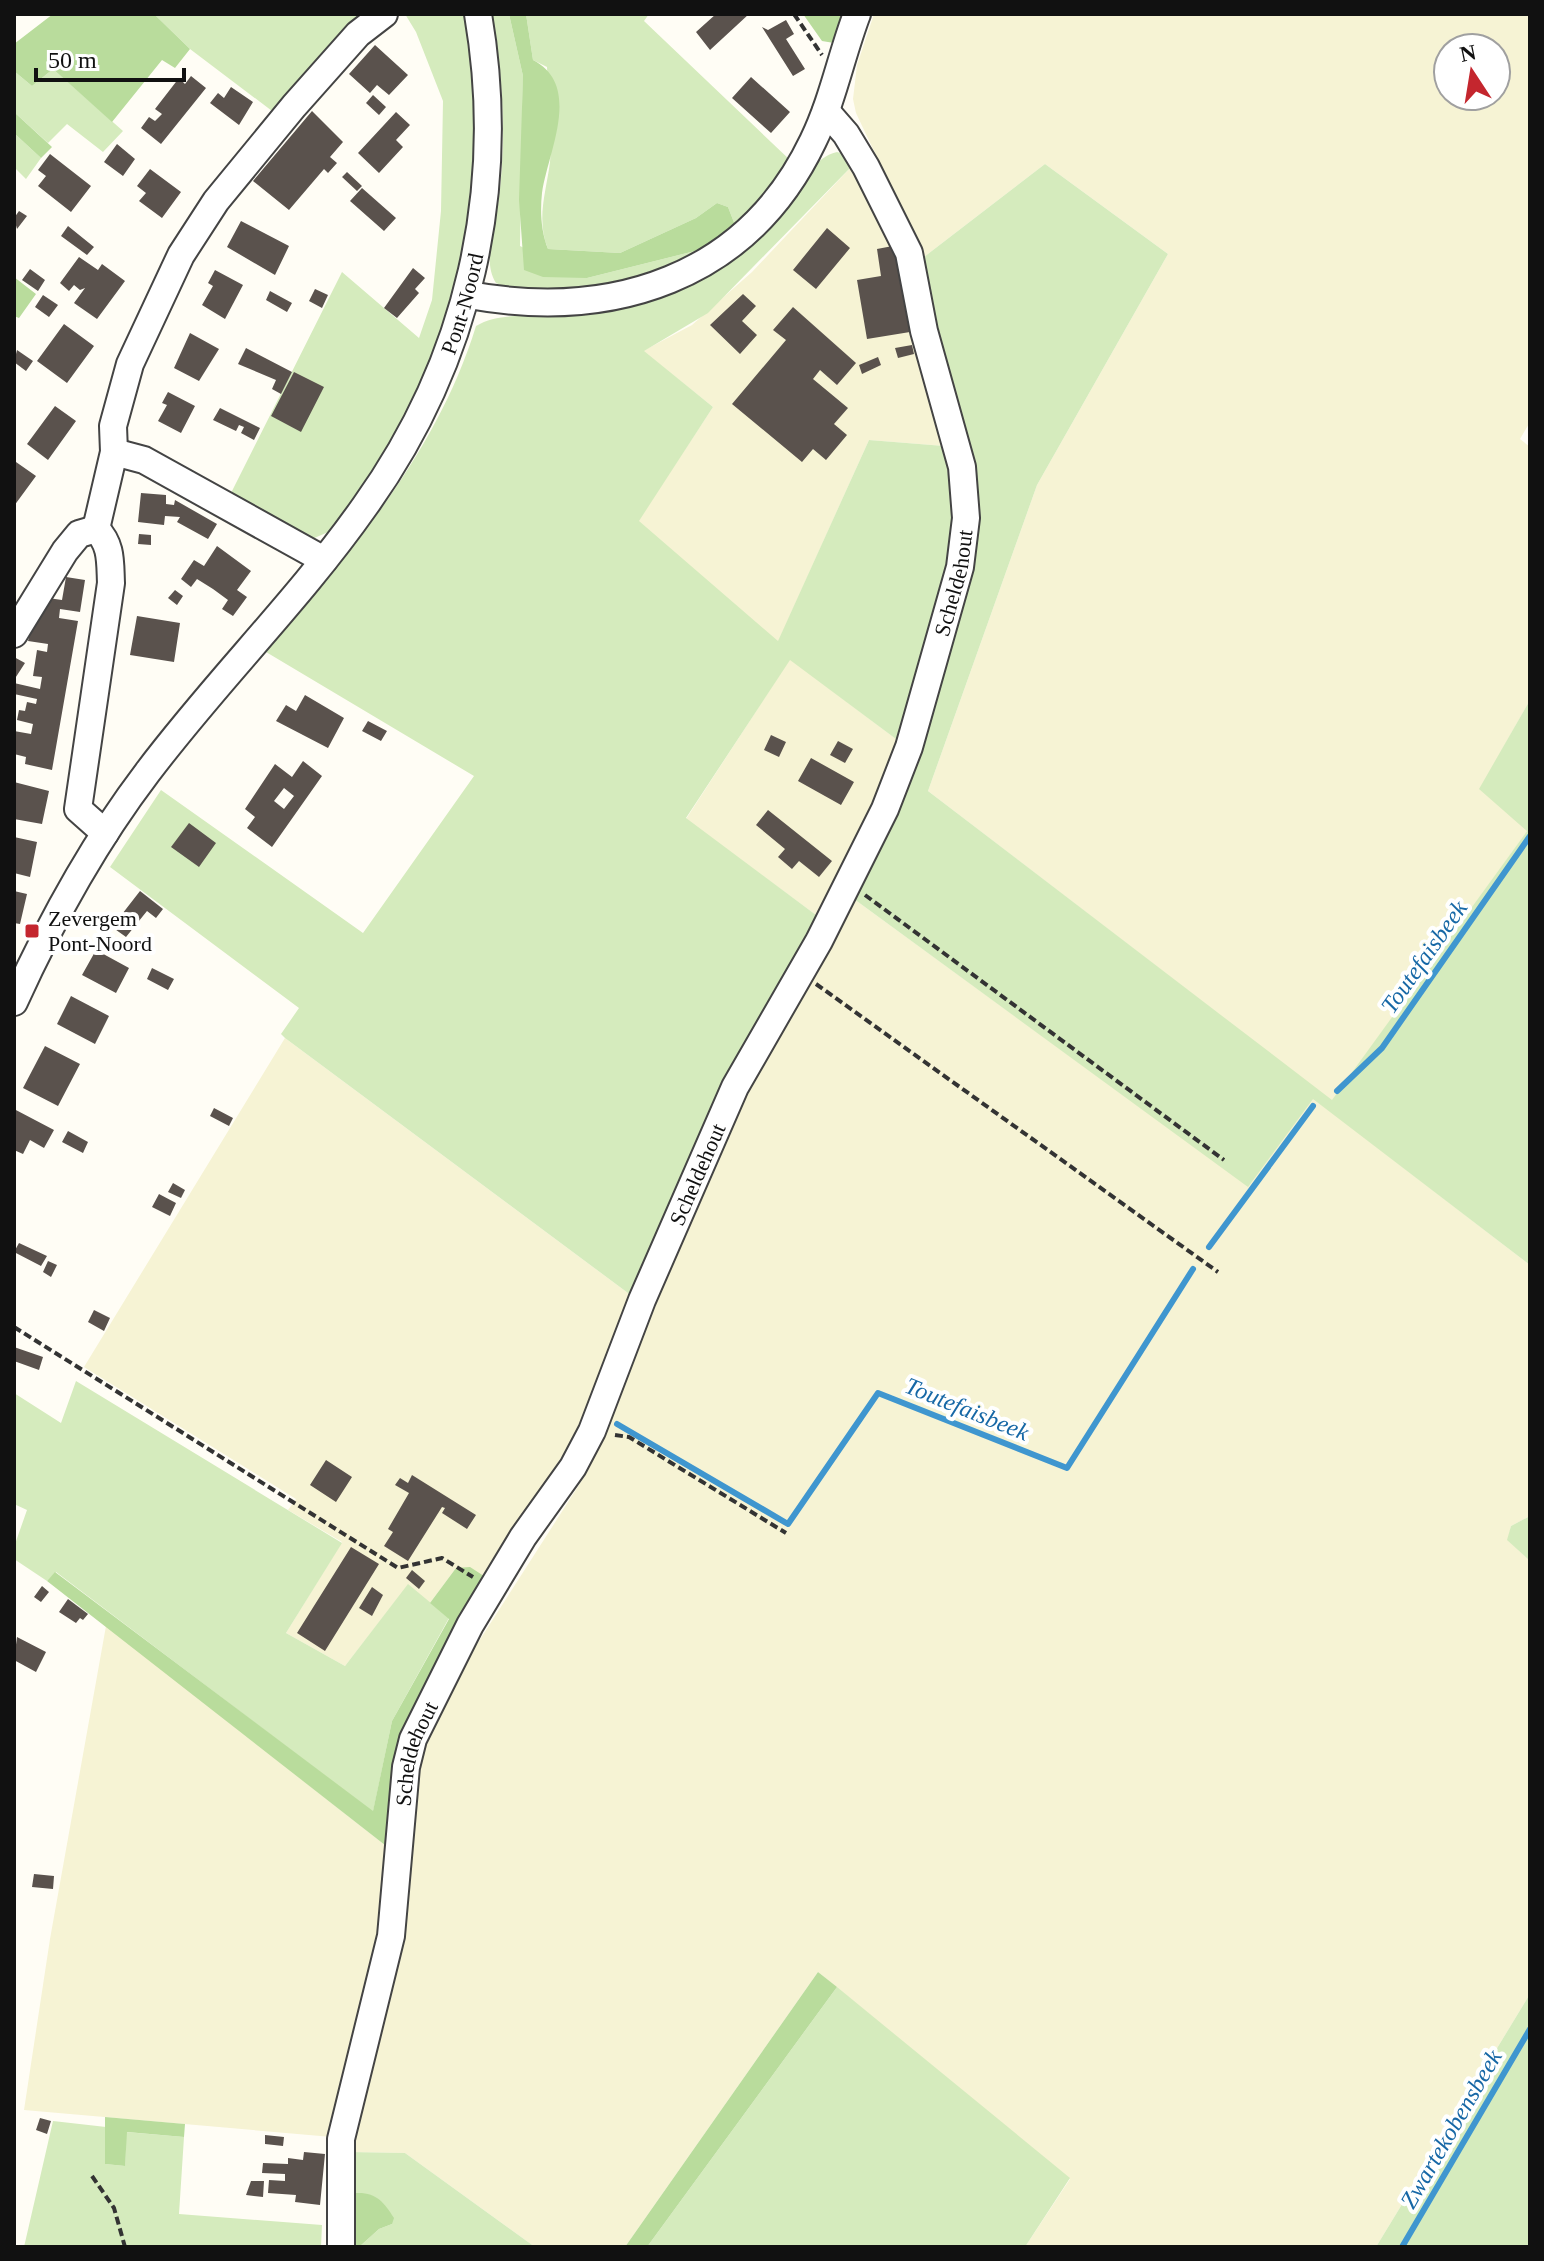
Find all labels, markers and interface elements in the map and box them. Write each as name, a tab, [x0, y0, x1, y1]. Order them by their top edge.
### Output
scale bar	[36, 32, 184, 82]
north arrow	[1432, 32, 1512, 112]
text: N	[1458, 39, 1478, 67]
text: 50 m	[48, 47, 97, 73]
street label: Pont-Noord	[436, 251, 488, 358]
street label: Scheldehout	[929, 528, 977, 639]
water label: Toutefaisbeek	[1376, 896, 1472, 1018]
place label: Zevergem Pont-Noord	[48, 906, 152, 956]
marker: Zevergem Pont-Noord	[23, 922, 41, 940]
street label: Scheldehout	[664, 1120, 731, 1229]
water label: Toutefaisbeek	[901, 1372, 1033, 1446]
street label: Scheldehout	[391, 1697, 443, 1807]
water label: Zwartekobensbeek	[1395, 2045, 1507, 2213]

